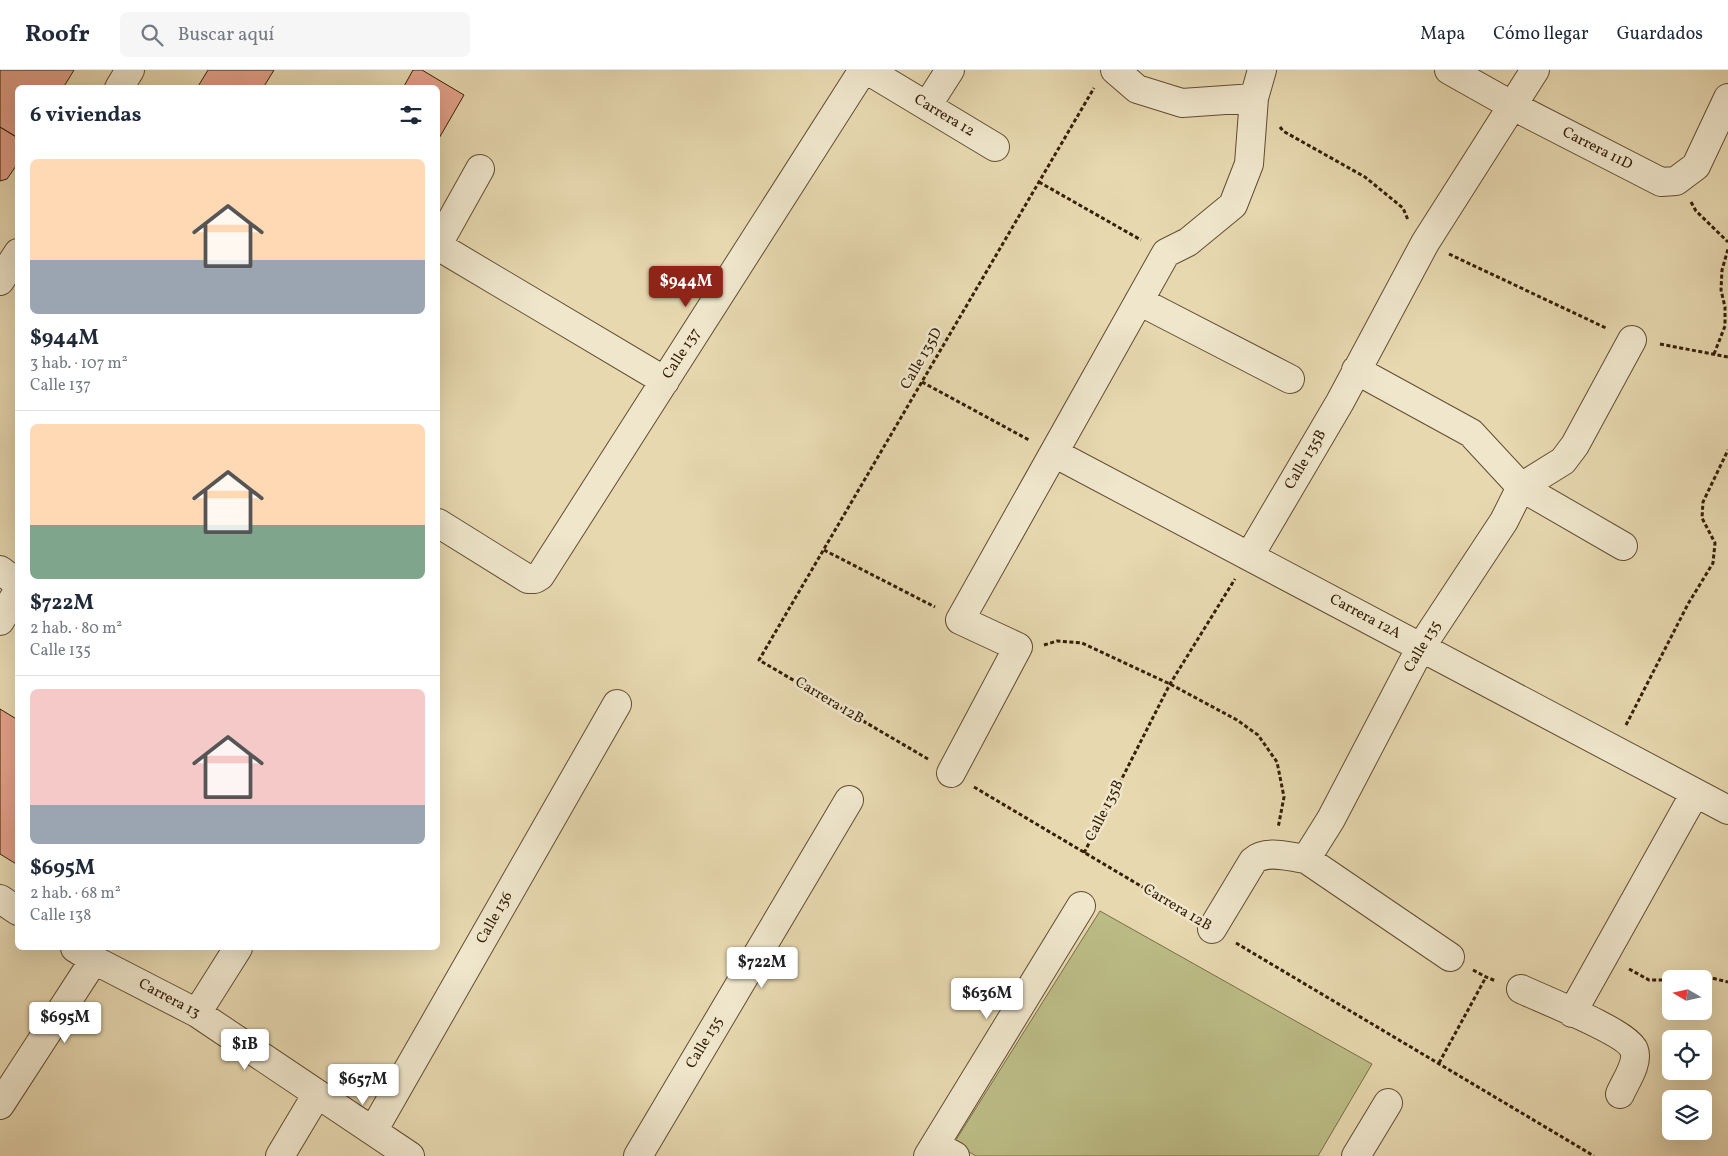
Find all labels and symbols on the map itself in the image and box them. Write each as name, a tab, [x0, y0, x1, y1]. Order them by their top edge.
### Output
street label: Carrera 12	[910, 90, 978, 142]
street label: Carrera 11D	[1558, 122, 1636, 176]
pin: $944M	[651, 266, 721, 308]
street label: Calle 137	[658, 324, 706, 384]
street label: Calle 135D	[896, 324, 948, 394]
street label: Calle 135B	[1280, 426, 1332, 494]
street label: Carrera 12A	[1326, 589, 1405, 645]
street label: Calle 135	[1399, 617, 1447, 677]
street label: Carrera 12B	[791, 672, 867, 730]
street label: Calle 135B	[1081, 777, 1129, 845]
street label: Carrera 12B	[1139, 879, 1215, 937]
street label: Calle 136	[472, 888, 518, 948]
pin: $722M	[727, 946, 797, 989]
north arrow	[1662, 970, 1712, 1020]
street label: Carrera 13	[134, 974, 204, 1024]
pin: $636M	[952, 978, 1022, 1020]
pin: $695M	[30, 1002, 100, 1044]
street label: Calle 135	[681, 1013, 729, 1073]
pin: $1B	[221, 1028, 269, 1071]
pin: $657M	[328, 1064, 398, 1106]

